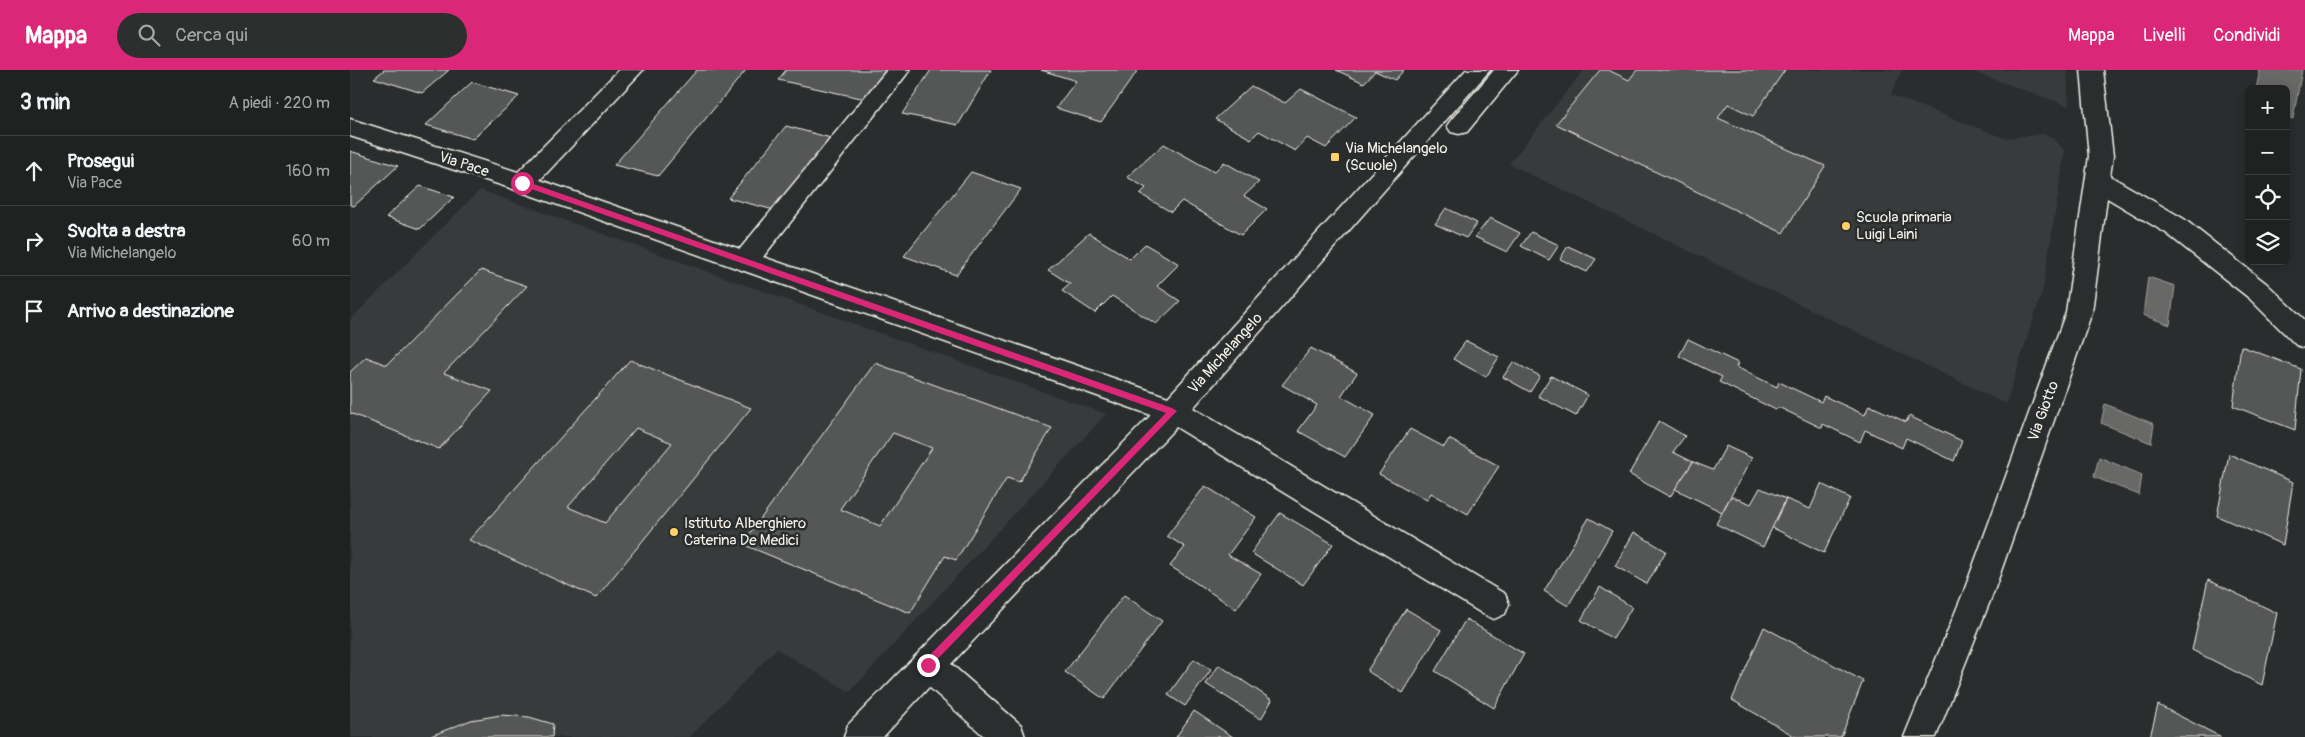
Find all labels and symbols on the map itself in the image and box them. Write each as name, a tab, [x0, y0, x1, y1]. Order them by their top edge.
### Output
place label: Via Michelangelo (Scuole)	[1345, 139, 1448, 175]
street label: Via Pace	[436, 147, 492, 182]
marker: Via Michelangelo (Scuole)	[1329, 151, 1341, 163]
route start	[511, 172, 534, 195]
place label: Scuola primaria Luigi Laini	[1856, 208, 1952, 244]
marker: Scuola primaria Luigi Laini	[1840, 220, 1852, 232]
street label: Via Michelangelo	[1184, 309, 1267, 398]
street label: Via Giotto	[2024, 378, 2063, 444]
place label: Istituto Alberghiero Caterina De Medici	[684, 514, 806, 550]
marker: Istituto Alberghiero Caterina De Medici	[668, 526, 680, 538]
route end	[917, 654, 940, 677]

